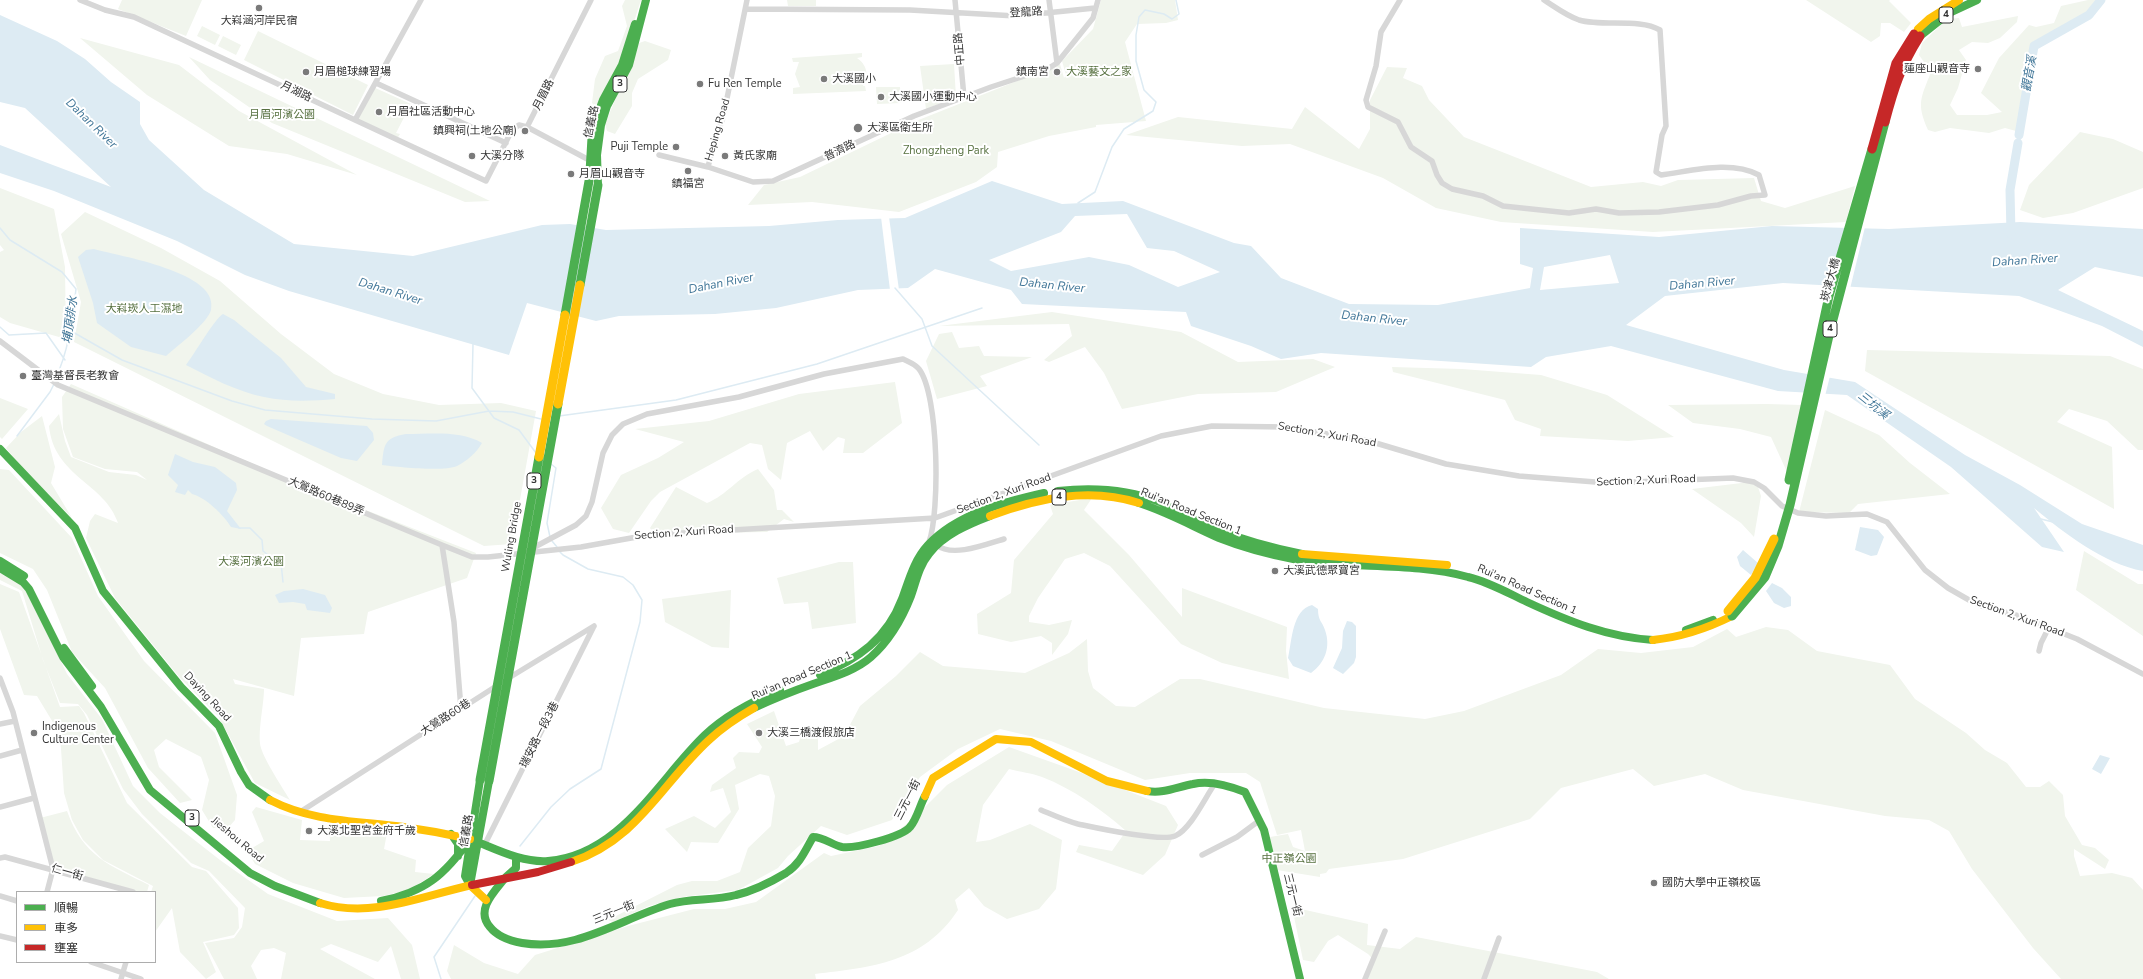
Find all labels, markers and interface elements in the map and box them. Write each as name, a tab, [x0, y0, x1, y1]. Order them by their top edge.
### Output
marker: 大嵙涵河岸民宿	[254, 3, 264, 13]
street label: 登龍路	[1009, 5, 1043, 21]
road number: 4	[1939, 7, 1953, 23]
place label: 大嵙涵河岸民宿	[221, 14, 297, 28]
street label: 中正路	[952, 32, 968, 66]
water label: 觀音溪	[2020, 55, 2040, 93]
place label: 蓮座山觀音寺	[1904, 62, 1970, 76]
marker: 蓮座山觀音寺	[1973, 64, 1983, 74]
place label: 月眉槌球練習場	[314, 65, 391, 79]
place label: 鎮南宮	[1016, 65, 1049, 79]
park label: 大溪藝文之家	[1066, 65, 1132, 79]
marker: 月眉槌球練習場	[301, 67, 311, 77]
marker: 鎮南宮	[1052, 67, 1062, 77]
place label: 大溪國小	[832, 72, 876, 86]
marker: 大溪國小	[819, 74, 829, 84]
road number: 3	[613, 76, 627, 92]
street label: 月眉路	[531, 77, 557, 113]
place label: Fu Ren Temple	[708, 77, 782, 91]
street label: 月湖路	[278, 79, 314, 105]
marker: Fu Ren Temple	[695, 79, 705, 89]
place label: 大溪國小運動中心	[889, 90, 977, 104]
marker: 大溪國小運動中心	[876, 92, 886, 102]
water label: Dahan River	[62, 96, 120, 152]
street label: Heping Road	[703, 97, 733, 163]
street label: 信義路	[582, 104, 602, 140]
place label: 月眉社區活動中心	[387, 105, 475, 119]
marker: 月眉社區活動中心	[374, 107, 384, 117]
park label: 月眉河濱公園	[249, 108, 315, 122]
place label: 大溪區衛生所	[867, 121, 933, 135]
marker: 大溪區衛生所	[852, 122, 864, 134]
place label: 鎮興祠(土地公廟)	[433, 124, 517, 138]
marker: 鎮興祠(土地公廟)	[520, 126, 530, 136]
street label: 普濟路	[822, 138, 858, 164]
place label: Puji Temple	[610, 140, 668, 154]
marker: Puji Temple	[671, 142, 681, 152]
park label: Zhongzheng Park	[903, 144, 989, 158]
place label: 大溪分隊	[480, 149, 524, 163]
place label: 黃氏家廟	[733, 149, 777, 163]
marker: 大溪分隊	[467, 151, 477, 161]
marker: 黃氏家廟	[720, 151, 730, 161]
marker: 鎮福宮	[683, 166, 693, 176]
place label: 月眉山觀音寺	[579, 167, 645, 181]
marker: 月眉山觀音寺	[566, 169, 576, 179]
place label: 鎮福宮	[672, 177, 704, 191]
water label: Dahan River	[1992, 252, 2058, 270]
street label: 崁津大橋	[1819, 257, 1843, 303]
water label: Dahan River	[687, 271, 755, 297]
water label: Dahan River	[1669, 274, 1735, 294]
water label: Dahan River	[356, 275, 424, 309]
water label: Dahan River	[1018, 275, 1086, 297]
water label: 埔頂排水	[61, 295, 81, 345]
park label: 大嵙崁人工濕地	[106, 302, 182, 316]
water label: Dahan River	[1340, 308, 1408, 330]
road number: 4	[1823, 321, 1837, 337]
place label: 臺灣基督長老教會	[31, 369, 119, 383]
marker: 臺灣基督長老教會	[18, 371, 28, 381]
water label: 三坑溪	[1854, 389, 1892, 423]
street label: Section 2, Xuri Road	[1277, 420, 1377, 450]
street label: Section 2, Xuri Road	[955, 471, 1053, 517]
road number: 3	[527, 473, 541, 489]
street label: Section 2, Xuri Road	[1596, 473, 1696, 489]
street label: 大鶯路60巷89弄	[286, 475, 366, 519]
street label: Rui'an Road Section 1	[1139, 486, 1243, 538]
road number: 4	[1052, 489, 1066, 505]
street label: Wuling Bridge	[499, 501, 525, 573]
street label: Section 2, Xuri Road	[634, 523, 734, 543]
park label: 大溪河濱公園	[218, 555, 284, 569]
street label: Rui'an Road Section 1	[1475, 562, 1579, 618]
place label: 大溪武德聚寶宮	[1283, 564, 1360, 578]
marker: 大溪武德聚寶宮	[1270, 566, 1280, 576]
street label: Section 2, Xuri Road	[1968, 594, 2066, 640]
street label: Rui'an Road Section 1	[750, 649, 854, 703]
street label: Daying Road	[181, 669, 233, 725]
street label: 大鶯路60巷	[418, 697, 474, 739]
street label: 瑞安路一段3巷	[518, 700, 562, 770]
place label: Indigenous Culture Center	[42, 720, 114, 746]
place label: 大溪三橋渡假旅店	[767, 726, 855, 740]
marker: Indigenous Culture Center	[29, 728, 39, 738]
marker: 大溪三橋渡假旅店	[754, 728, 764, 738]
street label: 三元一街	[892, 777, 924, 823]
road number: 3	[185, 810, 199, 826]
street label: Jieshou Road	[208, 814, 266, 866]
street label: 信義路	[458, 814, 476, 848]
place label: 大溪北聖宮金府千歲	[317, 824, 416, 838]
marker: 大溪北聖宮金府千歲	[304, 826, 314, 836]
park label: 中正嶺公園	[1262, 852, 1316, 866]
street label: 仁一街	[49, 862, 85, 884]
street label: 三元一街	[1280, 872, 1304, 918]
place label: 國防大學中正嶺校區	[1662, 876, 1761, 890]
marker: 國防大學中正嶺校區	[1649, 878, 1659, 888]
legend	[16, 891, 156, 963]
street label: 三元一街	[591, 899, 637, 927]
text: 順暢	[54, 900, 78, 916]
text: 車多	[54, 920, 78, 936]
text: 壅塞	[54, 940, 78, 956]

